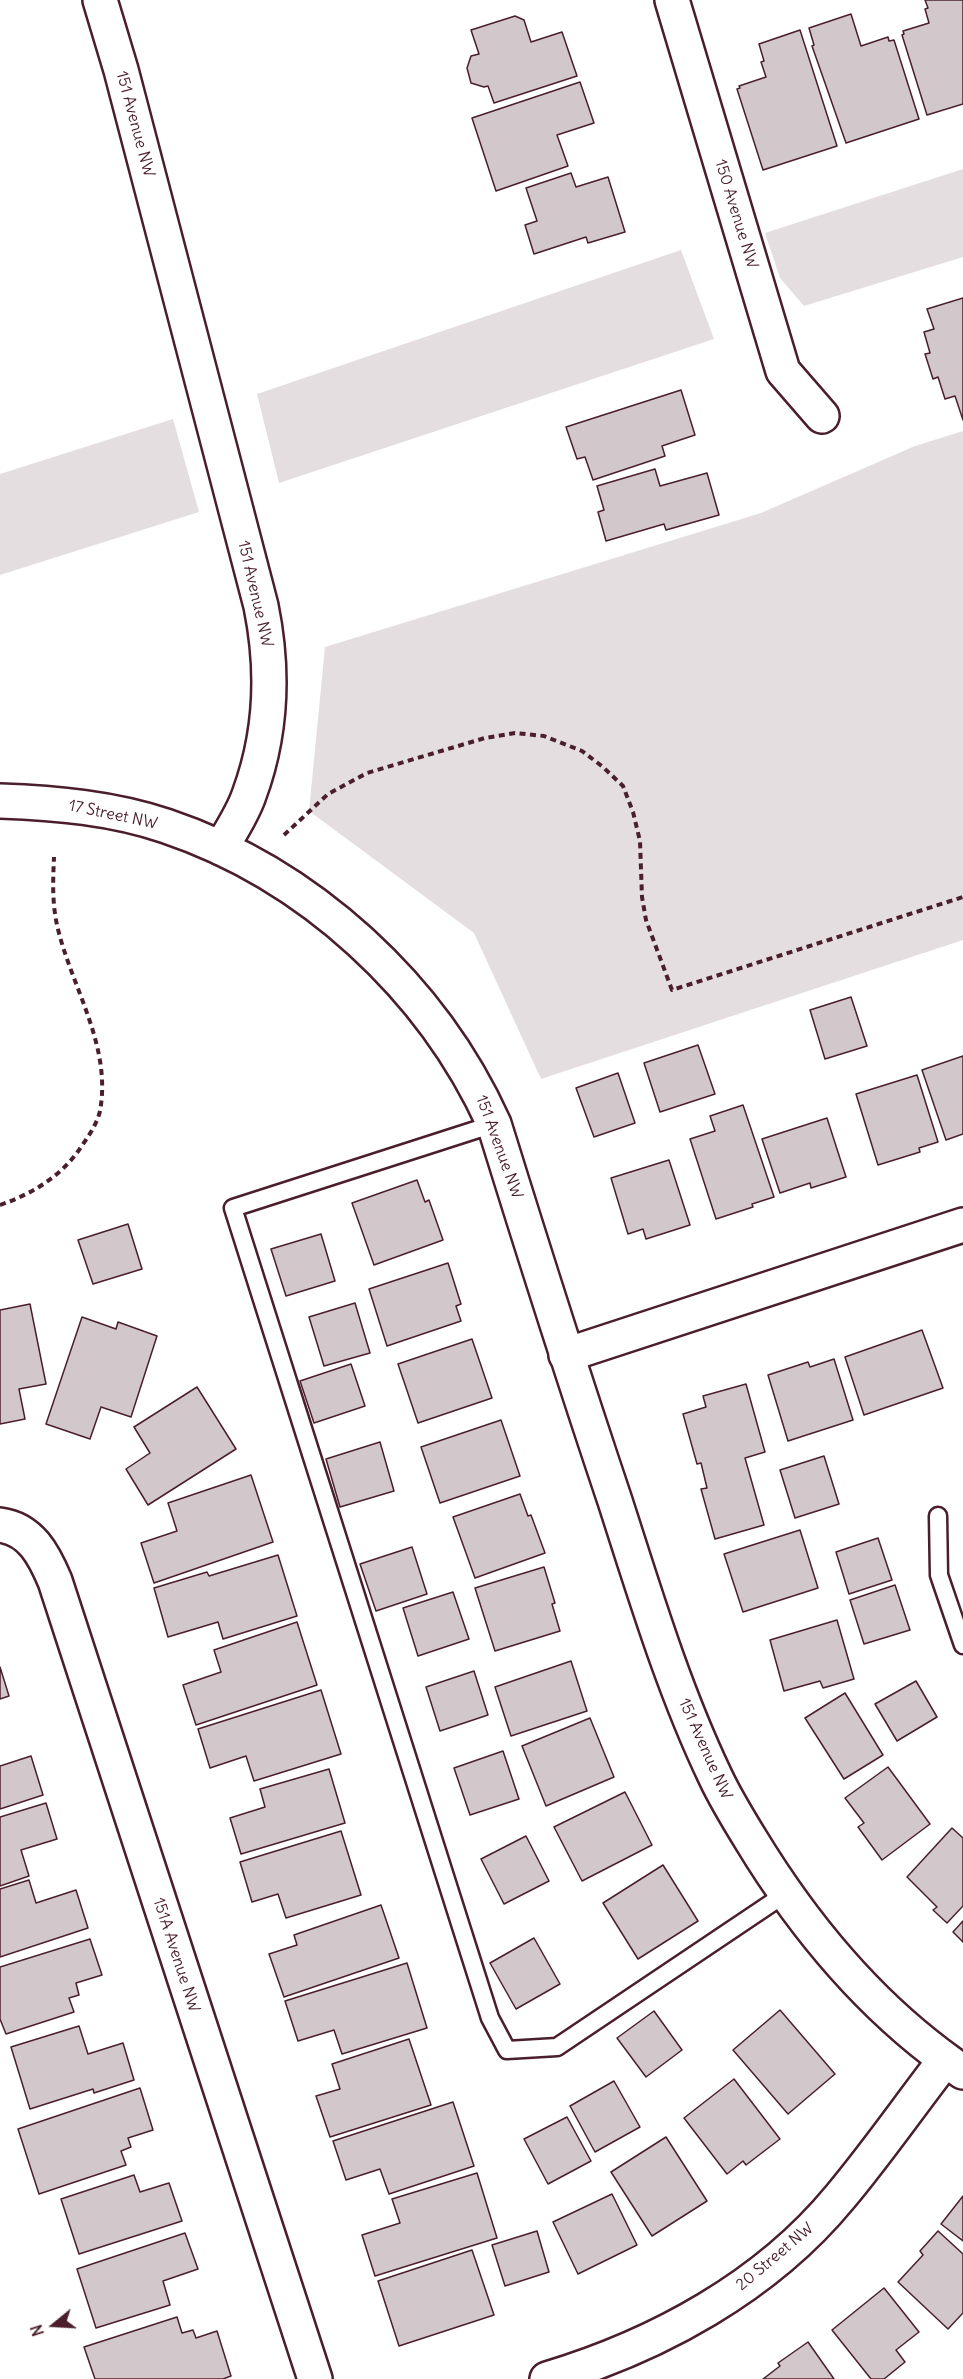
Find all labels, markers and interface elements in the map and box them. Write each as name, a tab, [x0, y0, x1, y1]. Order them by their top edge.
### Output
street label: 151 Avenue NW	[112, 69, 158, 179]
street label: 150 Avenue NW	[710, 157, 762, 271]
street label: 151 Avenue NW	[233, 539, 277, 649]
street label: 17 Street NW	[67, 796, 159, 834]
street label: 151 Avenue NW	[471, 1093, 527, 1201]
street label: 151 Avenue NW	[674, 1695, 736, 1803]
street label: 151A Avenue NW	[148, 1895, 204, 2015]
street label: 20 Street NW	[732, 2219, 818, 2295]
north arrow	[24, 2295, 84, 2355]
text: N	[26, 2322, 48, 2339]

